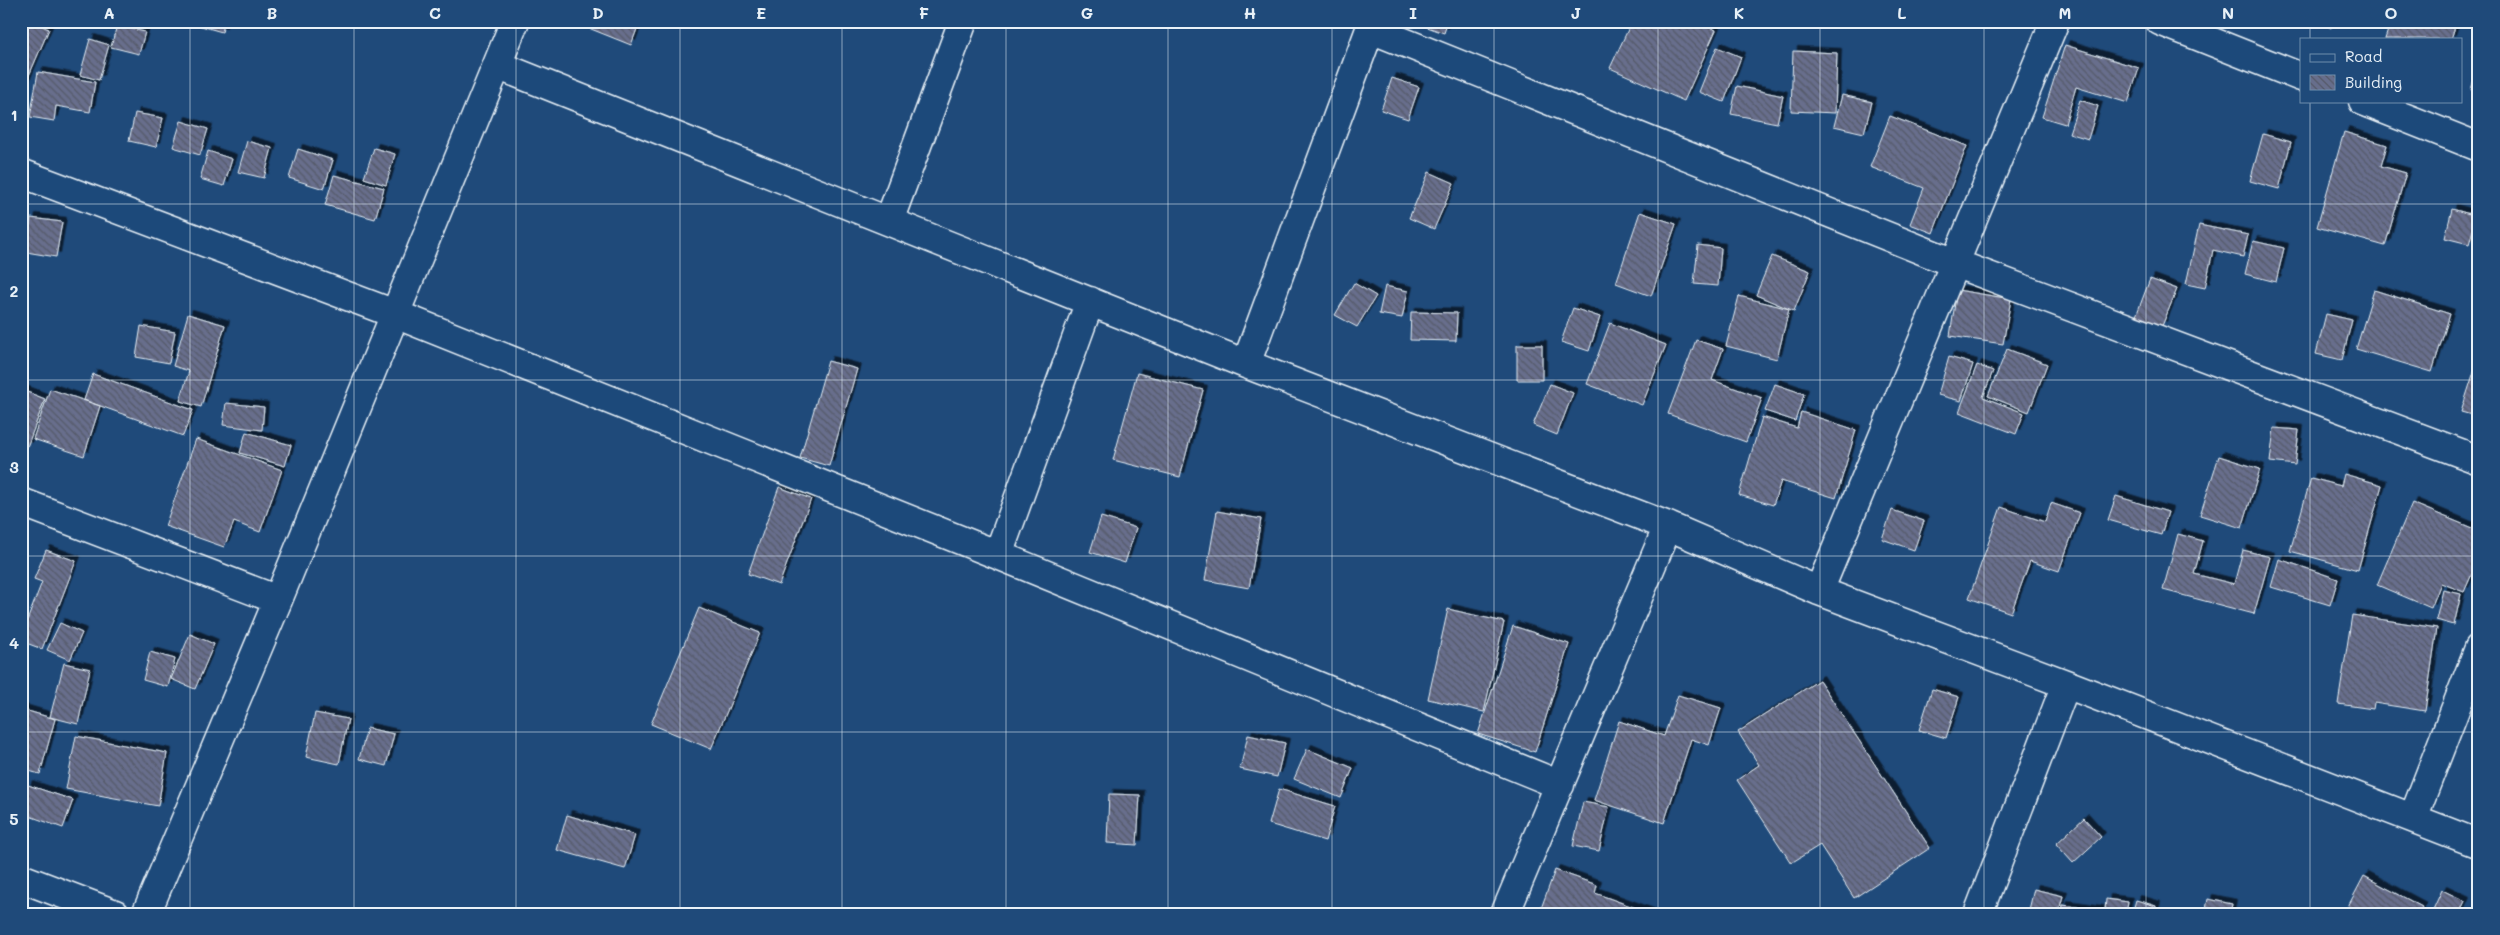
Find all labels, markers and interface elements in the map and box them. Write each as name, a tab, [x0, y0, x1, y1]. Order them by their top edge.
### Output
text: A	[103, 2, 115, 23]
text: B	[267, 2, 277, 23]
text: C	[429, 2, 441, 23]
text: D	[592, 2, 604, 23]
text: E	[756, 2, 766, 23]
text: F	[919, 2, 929, 23]
text: G	[1081, 2, 1093, 23]
text: H	[1244, 2, 1256, 23]
text: I	[1409, 2, 1417, 23]
text: J	[1571, 2, 1581, 23]
text: K	[1734, 2, 1744, 23]
text: L	[1897, 2, 1907, 23]
text: M	[2059, 2, 2071, 23]
text: N	[2222, 2, 2234, 23]
text: O	[2385, 2, 2398, 23]
legend	[2300, 38, 2462, 102]
text: Road	[2345, 46, 2382, 66]
text: Building	[2345, 72, 2402, 92]
text: 1	[10, 104, 18, 125]
text: 2	[10, 280, 19, 301]
text: 3	[9, 456, 19, 477]
text: 4	[9, 632, 19, 653]
text: 5	[9, 808, 19, 829]

